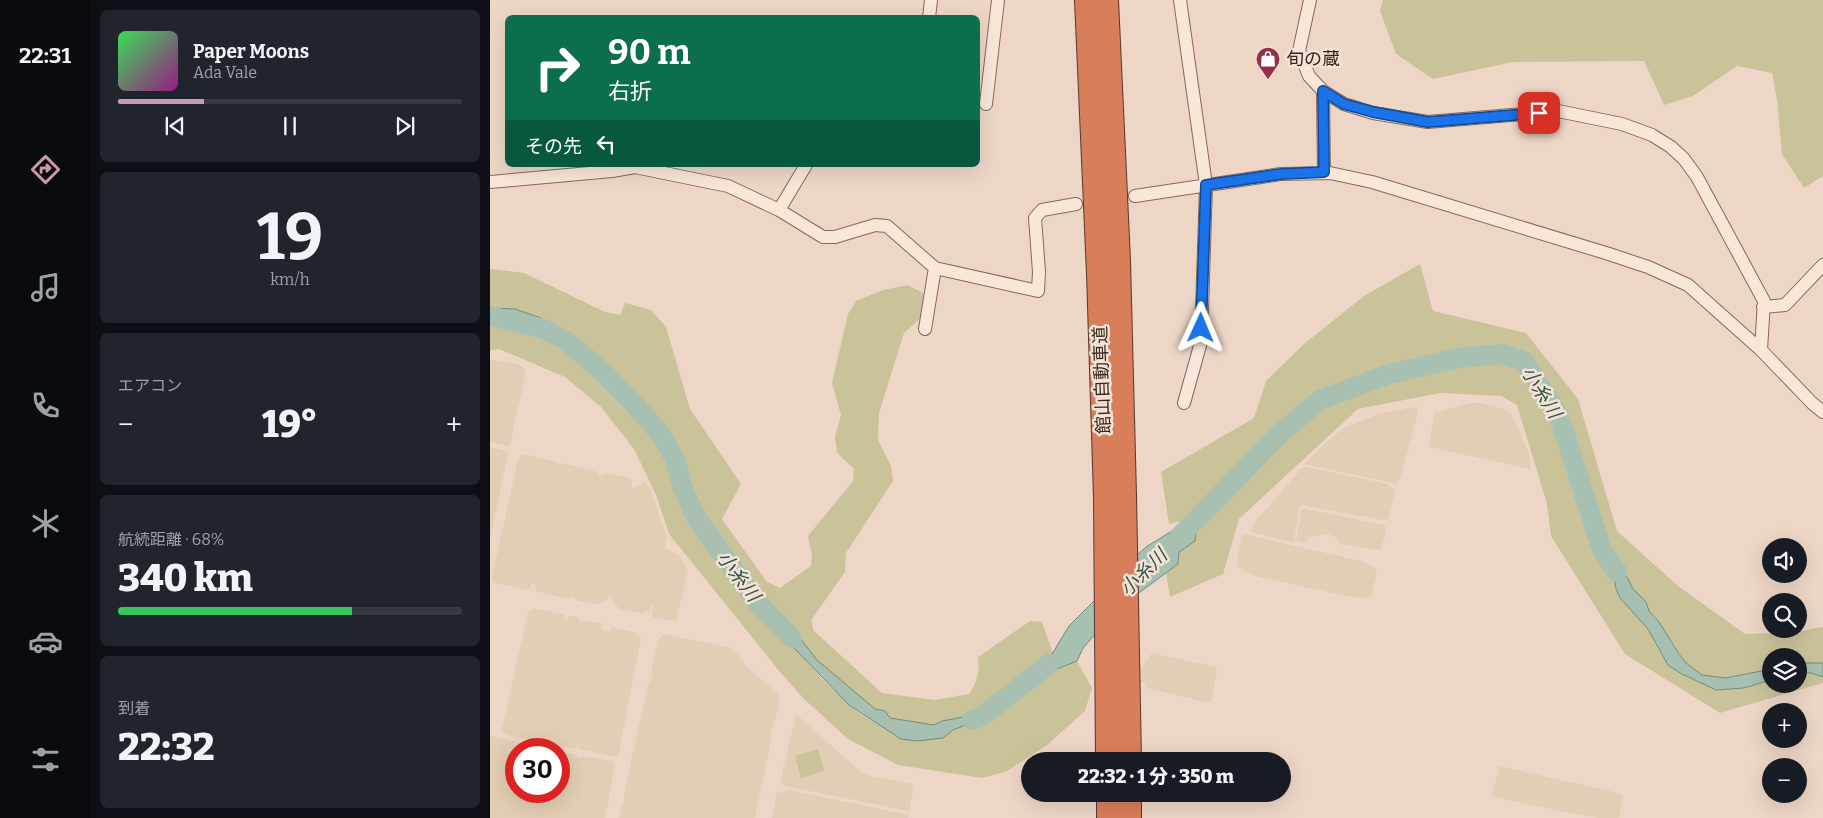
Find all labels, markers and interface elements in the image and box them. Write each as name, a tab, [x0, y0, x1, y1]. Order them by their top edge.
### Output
text: 90 m	[608, 31, 691, 73]
icon: right	[525, 35, 590, 100]
text: Paper Moons	[193, 40, 309, 63]
text: 22:31	[19, 42, 71, 69]
shop icon: 旬の蔵	[1255, 46, 1281, 80]
place label: 旬の蔵	[1286, 48, 1340, 70]
text: Ada Vale	[193, 63, 257, 82]
text: 右折	[608, 78, 652, 105]
pin	[1518, 92, 1560, 134]
icon: arrive	[1525, 99, 1553, 127]
icon: previous	[161, 112, 189, 140]
icon: pause	[276, 112, 304, 140]
icon: next	[391, 112, 419, 140]
icon: left	[592, 130, 620, 158]
text: その先	[525, 135, 582, 158]
icon: directions	[28, 152, 63, 187]
text: 19	[257, 198, 323, 276]
icon: music	[28, 270, 63, 305]
text: km/h	[270, 270, 310, 289]
position arrow	[1174, 301, 1226, 353]
street label: 館山自動車道	[1089, 326, 1115, 434]
water label: 小糸川	[1517, 362, 1567, 424]
text: エアコン	[118, 376, 182, 395]
icon: phone	[28, 388, 63, 423]
text: 19°	[262, 401, 318, 447]
text: −	[118, 408, 133, 441]
text: +	[446, 408, 462, 441]
icon: climate	[28, 506, 63, 541]
text: 航続距離 · 68%	[118, 530, 224, 549]
map controls	[1762, 538, 1807, 803]
button: sound	[1762, 538, 1807, 583]
water label: 小糸川	[1115, 543, 1173, 601]
water label: 小糸川	[712, 547, 766, 608]
text: 340 km	[118, 555, 253, 601]
button: search	[1762, 593, 1807, 638]
icon: car	[28, 624, 63, 659]
button: layers	[1762, 648, 1807, 693]
text: 到着	[118, 699, 150, 718]
button: +	[1762, 703, 1807, 748]
text: 22:32	[118, 724, 214, 770]
speed limit sign: 30	[505, 738, 570, 803]
icon: filters	[28, 742, 63, 777]
button: −	[1762, 758, 1807, 803]
text: 22:32 · 1 分 · 350 m	[1078, 765, 1234, 788]

